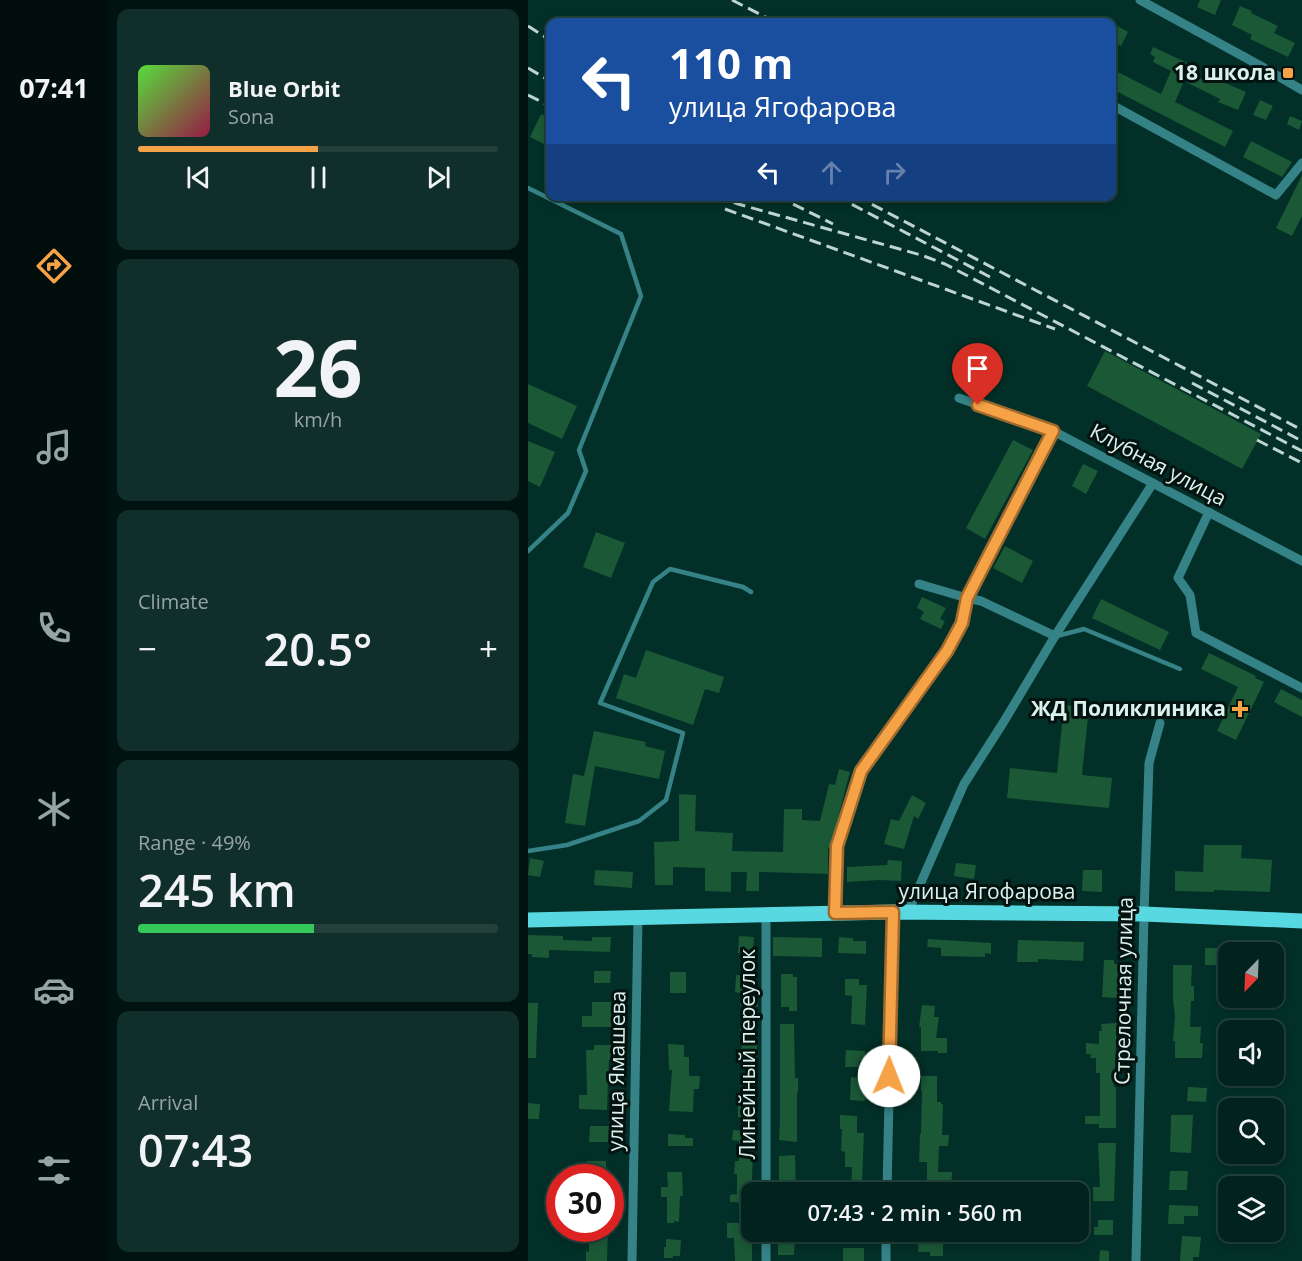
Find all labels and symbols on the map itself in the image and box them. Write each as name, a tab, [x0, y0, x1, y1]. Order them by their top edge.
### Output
place label: 18 школа	[1174, 58, 1276, 86]
marker: 18 школа	[1281, 66, 1295, 80]
pin	[952, 343, 1003, 405]
street label: Клубная улица	[1085, 416, 1232, 512]
place label: ЖД Поликлиника	[1031, 694, 1226, 722]
marker: ЖД Поликлиника	[1231, 700, 1249, 718]
street label: улица Ягофарова	[898, 877, 1076, 905]
street label: Стрелочная улица	[1107, 897, 1139, 1085]
north arrow	[1218, 942, 1284, 1008]
street label: Линейный переулок	[733, 949, 761, 1159]
street label: улица Ямашева	[601, 990, 631, 1152]
position arrow	[857, 1044, 921, 1108]
speed limit sign: 30	[546, 1164, 624, 1242]

